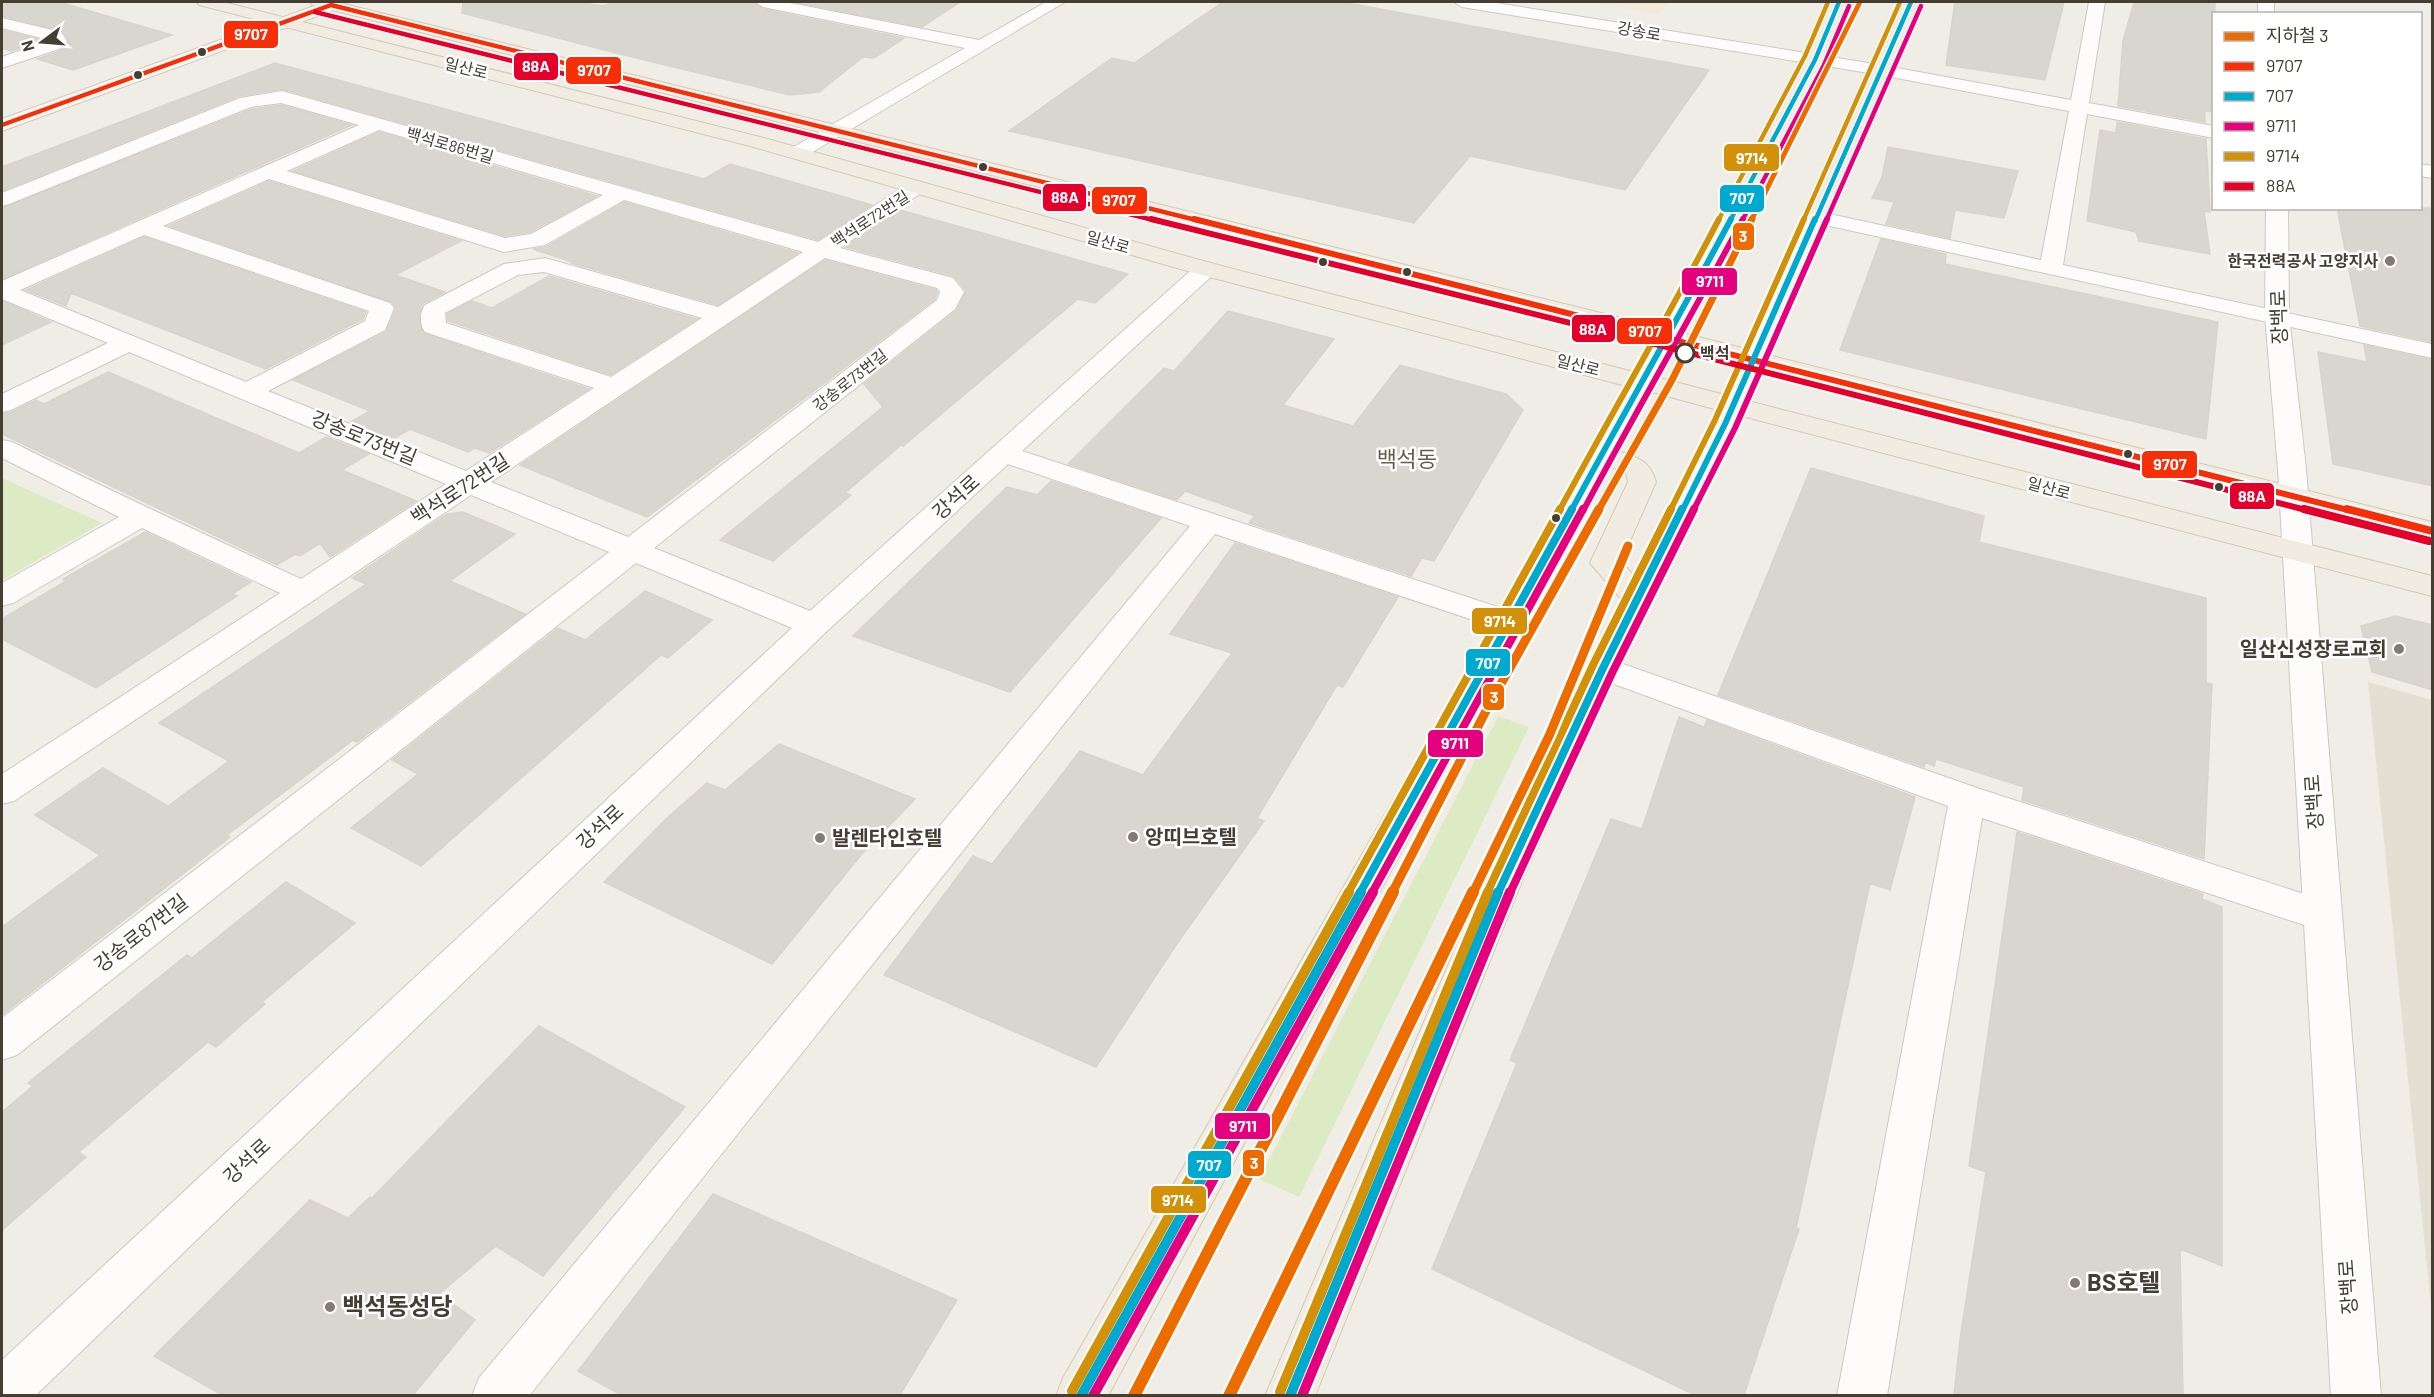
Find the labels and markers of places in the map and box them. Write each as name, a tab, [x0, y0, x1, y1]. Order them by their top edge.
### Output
unlabelled marker	[196, 46, 208, 58]
unlabelled marker	[132, 69, 144, 81]
unlabelled marker	[977, 161, 989, 173]
place label: 한국전력공사 고양지사	[2228, 251, 2378, 270]
marker: 한국전력공사 고양지사	[2383, 254, 2397, 268]
unlabelled marker	[1317, 256, 1329, 268]
unlabelled marker	[1401, 266, 1413, 278]
marker: 백석	[1675, 343, 1695, 363]
place label: 백석	[1700, 343, 1729, 362]
unlabelled marker	[2122, 448, 2134, 460]
unlabelled marker	[2213, 481, 2225, 493]
unlabelled marker	[1550, 512, 1562, 524]
place label: 일산신성장로교회	[2240, 636, 2387, 660]
marker: 일산신성장로교회	[2392, 642, 2406, 656]
place label: 앙띠브호텔	[1145, 824, 1237, 848]
place label: 발렌타인호텔	[832, 825, 942, 849]
marker: 앙띠브호텔	[1126, 830, 1140, 844]
marker: 발렌타인호텔	[813, 831, 827, 845]
place label: BS호텔	[2087, 1267, 2160, 1296]
marker: BS호텔	[2068, 1276, 2082, 1290]
place label: 백석동성당	[342, 1291, 452, 1320]
marker: 백석동성당	[323, 1300, 337, 1314]

